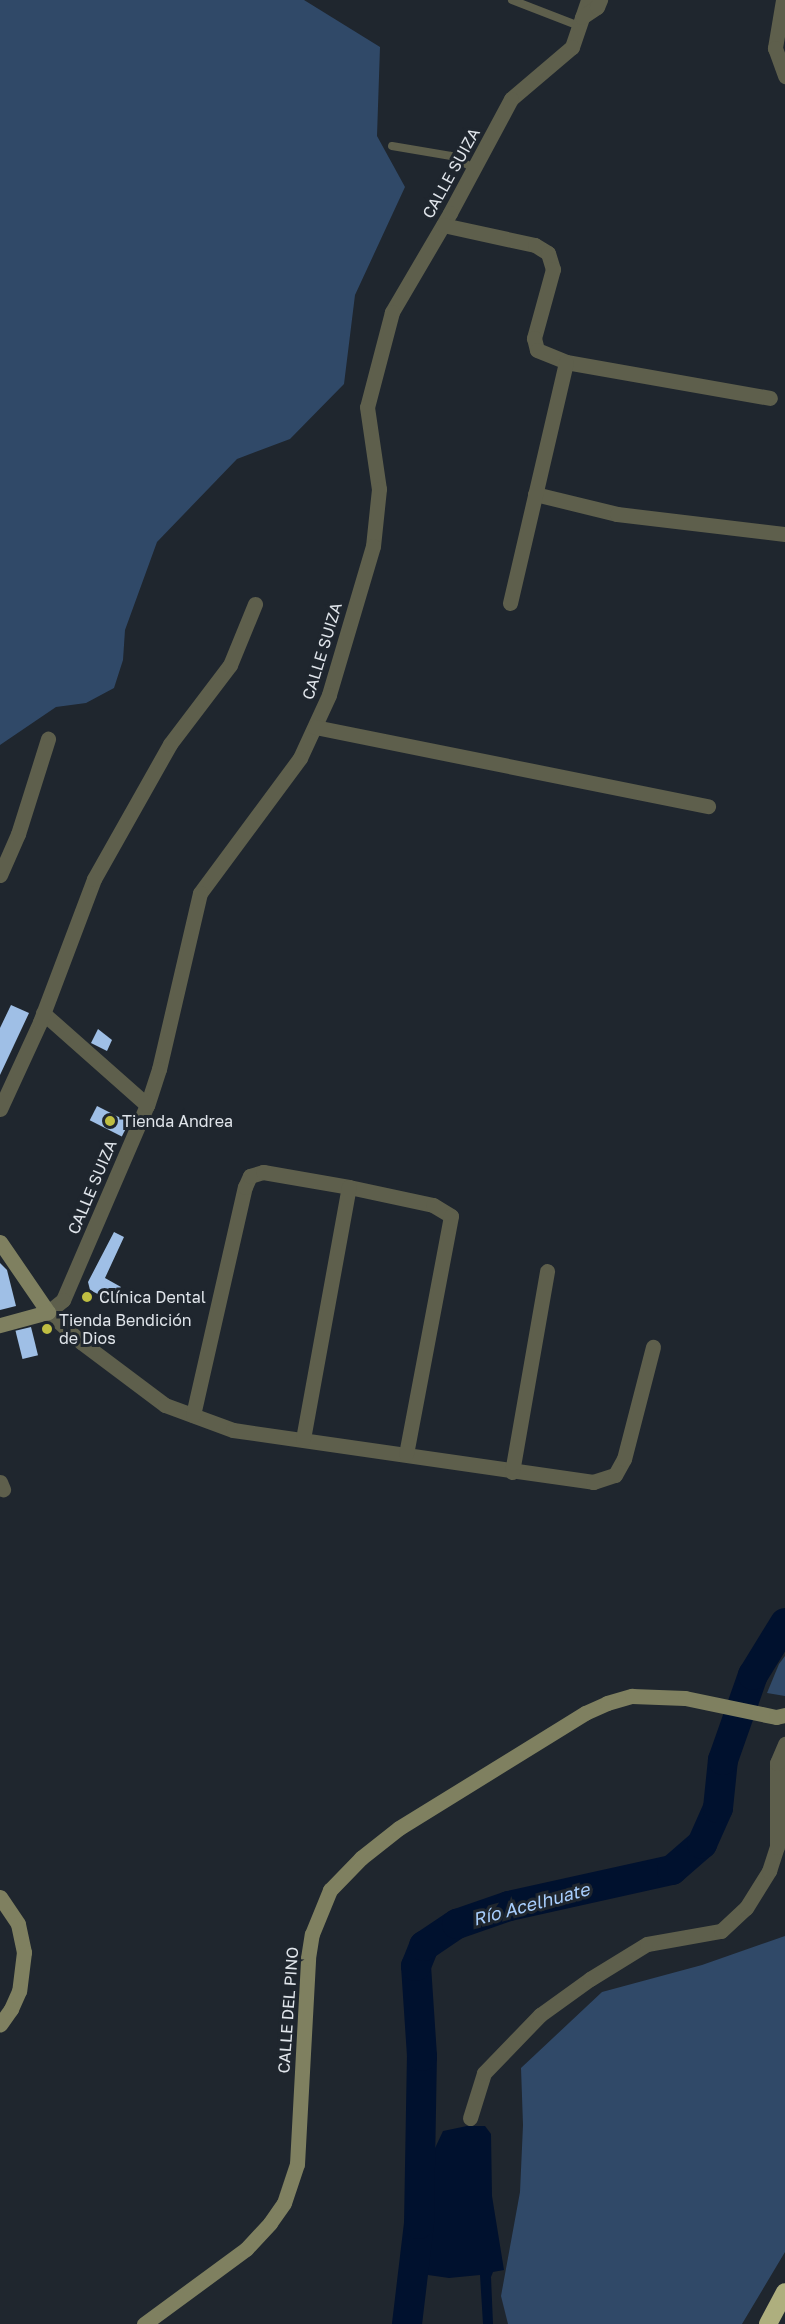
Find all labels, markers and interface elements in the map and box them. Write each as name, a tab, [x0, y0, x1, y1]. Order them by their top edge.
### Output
street label: CALLE SUIZA	[418, 124, 484, 222]
street label: CALLE SUIZA	[298, 600, 346, 702]
place label: Tienda Andrea	[122, 1111, 233, 1131]
marker: Tienda Andrea	[103, 1114, 117, 1128]
street label: CALLE SUIZA	[64, 1137, 120, 1237]
place label: Clínica Dental	[99, 1287, 206, 1307]
marker: Clínica Dental	[80, 1290, 94, 1304]
place label: Tienda Bendición de Dios	[59, 1310, 192, 1348]
marker: Tienda Bendición de Dios	[40, 1322, 54, 1336]
water label: Río Acelhuate	[470, 1878, 592, 1930]
street label: CALLE DEL PINO	[274, 1946, 302, 2074]

